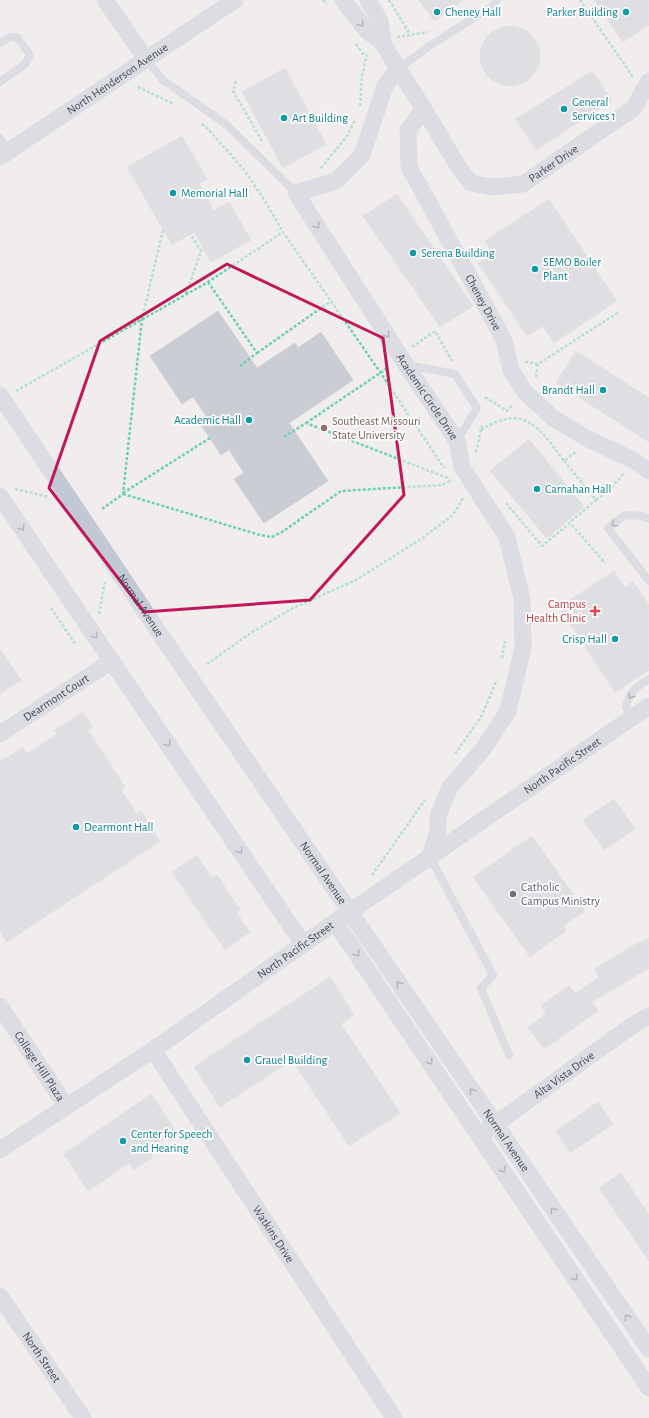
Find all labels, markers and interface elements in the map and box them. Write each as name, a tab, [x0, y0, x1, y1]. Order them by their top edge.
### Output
place label: Cheney Hall	[445, 6, 501, 19]
place label: Parker Building	[547, 6, 618, 18]
marker: Cheney Hall	[432, 7, 442, 17]
marker: Parker Building	[621, 7, 631, 17]
one-way arrow	[356, 19, 363, 26]
street label: North Henderson Avenue	[65, 41, 170, 117]
place label: General Services 1	[572, 96, 616, 122]
marker: General Services 1	[559, 104, 569, 114]
place label: Art Building	[292, 112, 348, 124]
marker: Art Building	[279, 113, 289, 123]
street label: Parker Drive	[526, 142, 580, 184]
place label: Memorial Hall	[181, 187, 248, 199]
marker: Memorial Hall	[168, 188, 178, 198]
one-way arrow	[313, 222, 320, 229]
place label: Serena Building	[421, 247, 495, 259]
marker: Serena Building	[408, 248, 418, 258]
place label: SEMO Boiler Plant	[543, 256, 601, 282]
marker: SEMO Boiler Plant	[530, 264, 540, 274]
street label: Cheney Drive	[463, 272, 504, 332]
one-way arrow	[383, 331, 390, 338]
street label: Academic Circle Drive	[394, 351, 460, 442]
place label: Brandt Hall	[542, 384, 595, 396]
marker: Brandt Hall	[598, 385, 608, 395]
place label: Academic Hall	[174, 414, 241, 426]
marker: Academic Hall	[244, 415, 254, 425]
place label: Southeast Missouri State University	[332, 415, 421, 442]
marker: Southeast Missouri State University	[319, 423, 329, 433]
place label: Carnahan Hall	[545, 483, 612, 495]
marker: Carnahan Hall	[532, 484, 542, 494]
one-way arrow	[611, 519, 618, 526]
one-way arrow	[17, 524, 24, 531]
street label: Normal Avenue	[116, 572, 166, 639]
place label: Campus Health Clinic	[526, 598, 586, 624]
marker: Campus Health Clinic	[589, 605, 601, 617]
one-way arrow	[90, 632, 98, 639]
place label: Crisp Hall	[562, 633, 607, 645]
marker: Crisp Hall	[610, 634, 620, 644]
street label: Dearmont Court	[21, 672, 91, 723]
one-way arrow	[628, 691, 635, 698]
street label: North Pacific Street	[522, 735, 603, 796]
one-way arrow	[163, 739, 170, 746]
place label: Dearmont Hall	[84, 821, 153, 833]
marker: Dearmont Hall	[71, 822, 81, 832]
street label: Normal Avenue	[298, 839, 349, 906]
one-way arrow	[235, 847, 242, 854]
place label: Catholic Campus Ministry	[521, 881, 600, 908]
marker: Catholic Campus Ministry	[508, 889, 518, 899]
street label: North Pacific Street	[255, 919, 336, 981]
one-way arrow	[352, 950, 360, 957]
one-way arrow	[397, 981, 404, 988]
street label: College Hill Plaza	[12, 1029, 67, 1104]
street label: Alta Vista Drive	[531, 1049, 596, 1101]
place label: Grauel Building	[255, 1054, 328, 1066]
marker: Grauel Building	[242, 1055, 252, 1065]
one-way arrow	[425, 1058, 433, 1065]
one-way arrow	[469, 1088, 477, 1095]
street label: Normal Avenue	[481, 1107, 532, 1174]
place label: Center for Speech and Hearing	[131, 1128, 213, 1154]
marker: Center for Speech and Hearing	[118, 1136, 128, 1146]
one-way arrow	[498, 1166, 506, 1173]
street label: Watkins Drive	[251, 1203, 296, 1265]
one-way arrow	[550, 1207, 558, 1214]
one-way arrow	[570, 1274, 578, 1281]
one-way arrow	[624, 1314, 632, 1321]
street label: North Street	[20, 1330, 63, 1385]

